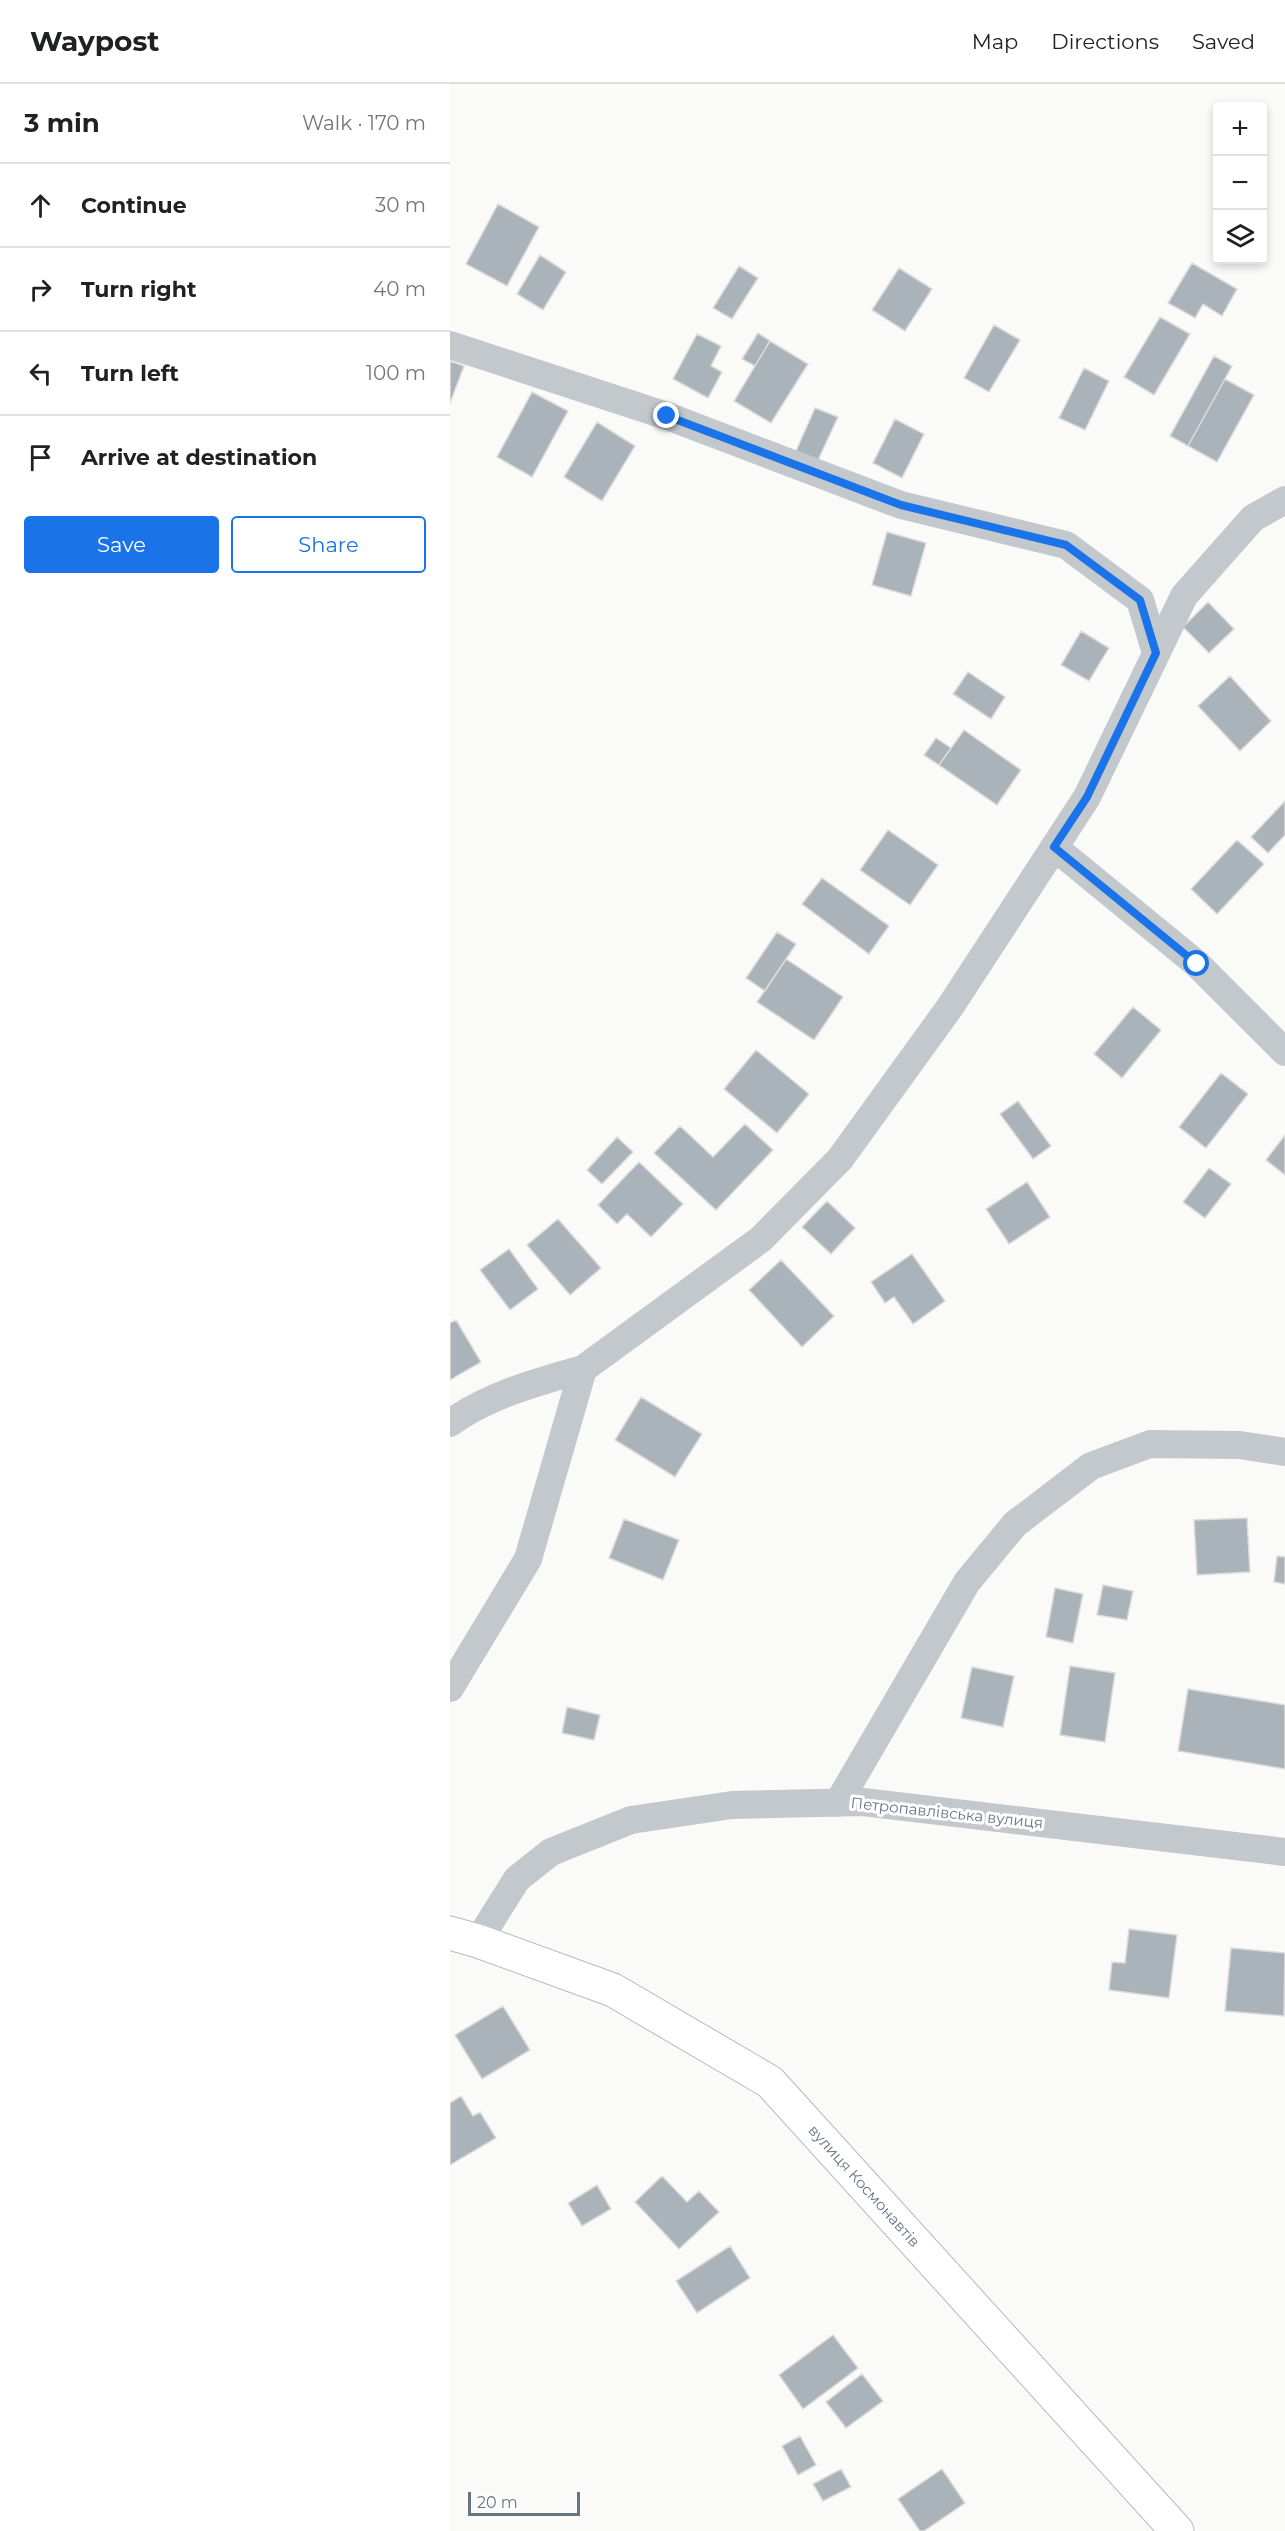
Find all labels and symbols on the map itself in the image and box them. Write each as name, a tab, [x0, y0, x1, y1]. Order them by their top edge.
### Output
route end	[653, 402, 679, 428]
route start	[1183, 950, 1209, 976]
street label: Петропавлівська вулиця	[850, 1793, 1044, 1832]
street label: вулиця Космонавтів	[804, 2121, 924, 2251]
scale bar	[468, 2489, 580, 2516]

